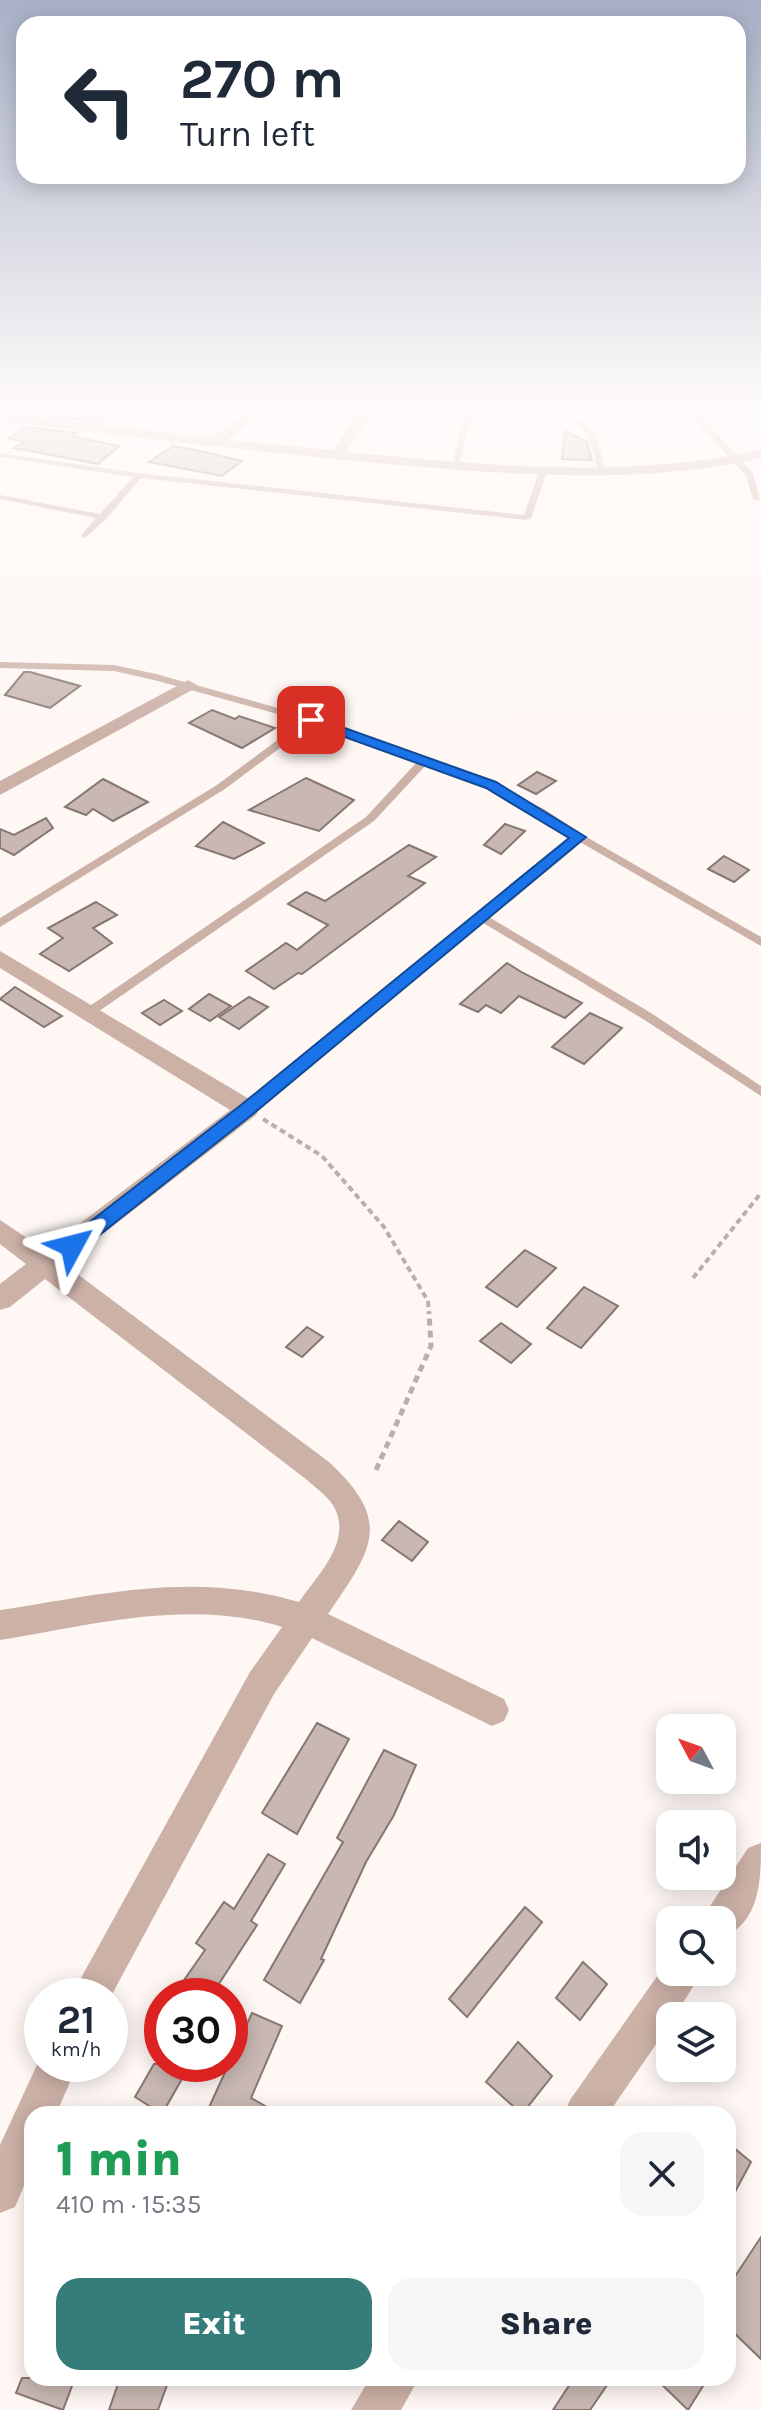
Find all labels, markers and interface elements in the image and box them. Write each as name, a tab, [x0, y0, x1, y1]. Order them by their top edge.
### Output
text: 270 m	[180, 46, 344, 111]
icon: left	[48, 48, 152, 152]
text: Turn left	[180, 113, 315, 155]
pin	[277, 686, 345, 754]
icon: arrive	[289, 698, 333, 742]
position arrow	[30, 1204, 114, 1288]
north arrow	[656, 1714, 736, 1794]
map controls	[656, 1714, 736, 2082]
button: sound	[656, 1810, 736, 1890]
button: search	[656, 1906, 736, 1986]
speed limit sign: 30	[144, 1978, 248, 2082]
text: 21	[57, 1996, 95, 2043]
button: layers	[656, 2002, 736, 2082]
text: km/h	[51, 2038, 101, 2061]
text: 1 min	[56, 2131, 182, 2187]
button: close	[620, 2132, 704, 2216]
text: 410 m · 15:35	[56, 2189, 201, 2220]
button: Exit	[56, 2278, 372, 2370]
button: Share	[388, 2278, 704, 2370]

